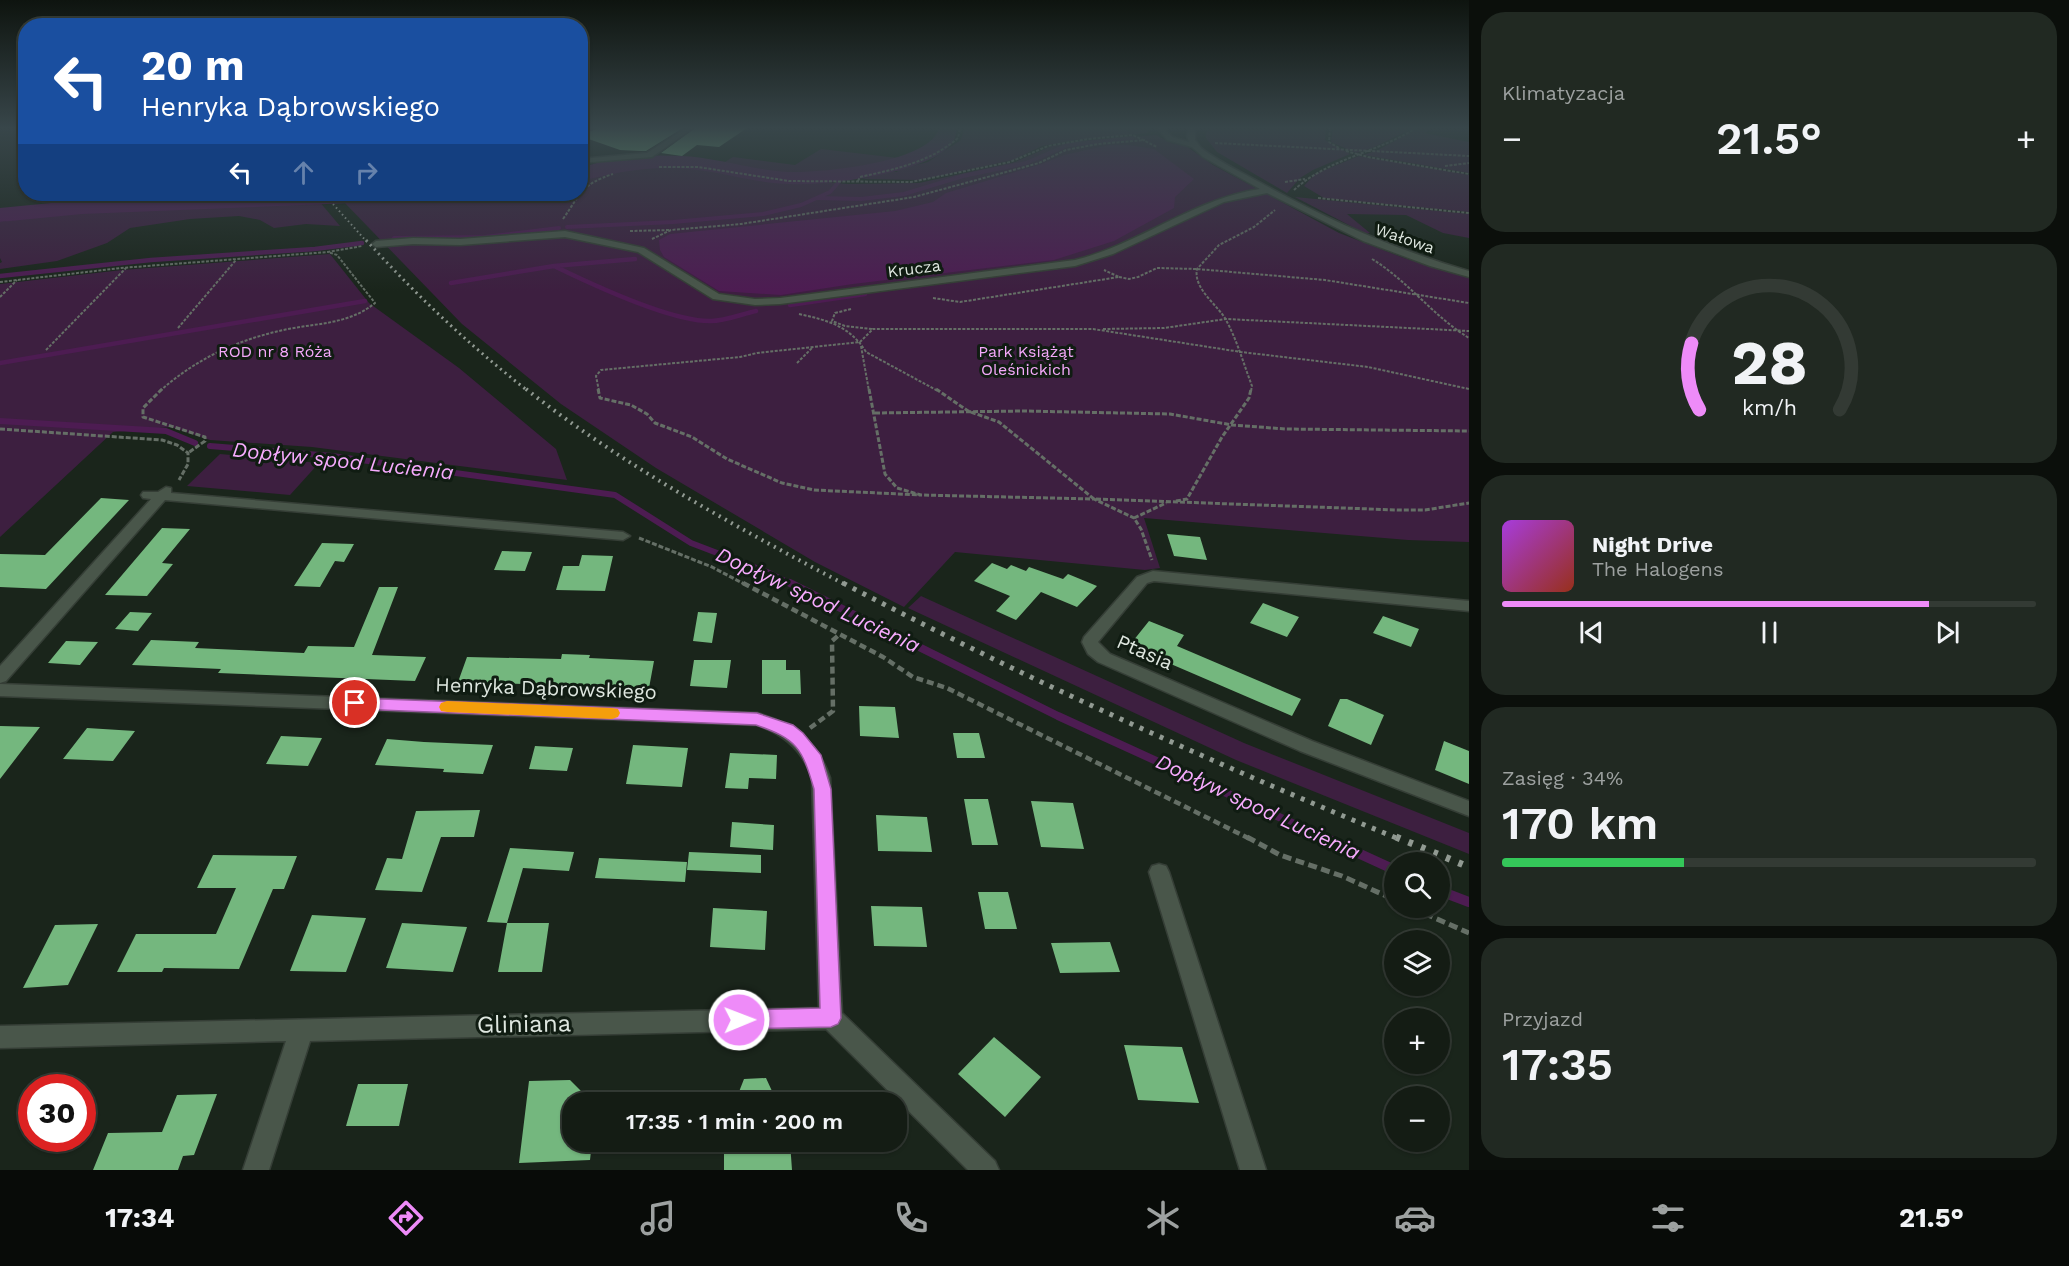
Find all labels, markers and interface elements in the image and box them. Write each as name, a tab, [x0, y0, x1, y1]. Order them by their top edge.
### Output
text: 20 m	[141, 41, 245, 90]
icon: left	[42, 42, 120, 120]
text: Klimatyzacja	[1502, 81, 1625, 105]
text: Henryka Dąbrowskiego	[141, 91, 440, 123]
text: 21.5°	[1716, 112, 1822, 165]
text: −	[1502, 119, 1522, 158]
text: +	[2016, 119, 2036, 158]
icon: left	[224, 156, 257, 189]
icon: ahead	[287, 156, 320, 189]
icon: right	[350, 156, 383, 189]
street label: Wałowa	[1373, 220, 1437, 257]
street label: Krucza	[886, 256, 942, 281]
text: 28	[1731, 327, 1807, 400]
park label: ROD nr 8 Róża	[218, 342, 332, 361]
park label: Park Książąt Oleśnickich	[978, 342, 1074, 379]
text: km/h	[1741, 396, 1797, 421]
water label: Dopływ spod Lucienia	[231, 436, 455, 485]
text: Night Drive	[1592, 532, 1713, 557]
water label: Dopływ spod Lucienia	[712, 541, 924, 658]
text: The Halogens	[1592, 557, 1724, 581]
icon: previous	[1575, 616, 1608, 649]
icon: pause	[1753, 616, 1786, 649]
icon: next	[1931, 616, 1964, 649]
street label: Ptasia	[1113, 629, 1177, 675]
street label: Henryka Dąbrowskiego	[435, 672, 657, 704]
pin	[329, 677, 380, 728]
icon: arrive	[338, 686, 371, 719]
water label: Dopływ spod Lucienia	[1152, 748, 1364, 865]
text: Zasięg · 34%	[1502, 766, 1623, 790]
text: 170 km	[1502, 797, 1658, 850]
map controls	[1384, 852, 1450, 1152]
button: search	[1384, 852, 1450, 918]
button: layers	[1384, 930, 1450, 996]
position arrow	[707, 988, 771, 1052]
text: Przyjazd	[1502, 1007, 1583, 1031]
button: +	[1384, 1008, 1450, 1074]
street label: Gliniana	[477, 1009, 571, 1039]
text: 17:35	[1502, 1038, 1613, 1091]
speed limit sign: 30	[18, 1074, 96, 1152]
button: −	[1384, 1086, 1450, 1152]
text: 17:35 · 1 min · 200 m	[626, 1109, 843, 1134]
icon: directions	[385, 1197, 427, 1239]
icon: music	[637, 1197, 679, 1239]
icon: phone	[890, 1197, 932, 1239]
icon: climate	[1142, 1197, 1184, 1239]
icon: car	[1394, 1197, 1436, 1239]
icon: filters	[1647, 1197, 1689, 1239]
text: 17:34	[105, 1202, 174, 1234]
text: 21.5°	[1899, 1202, 1964, 1234]

